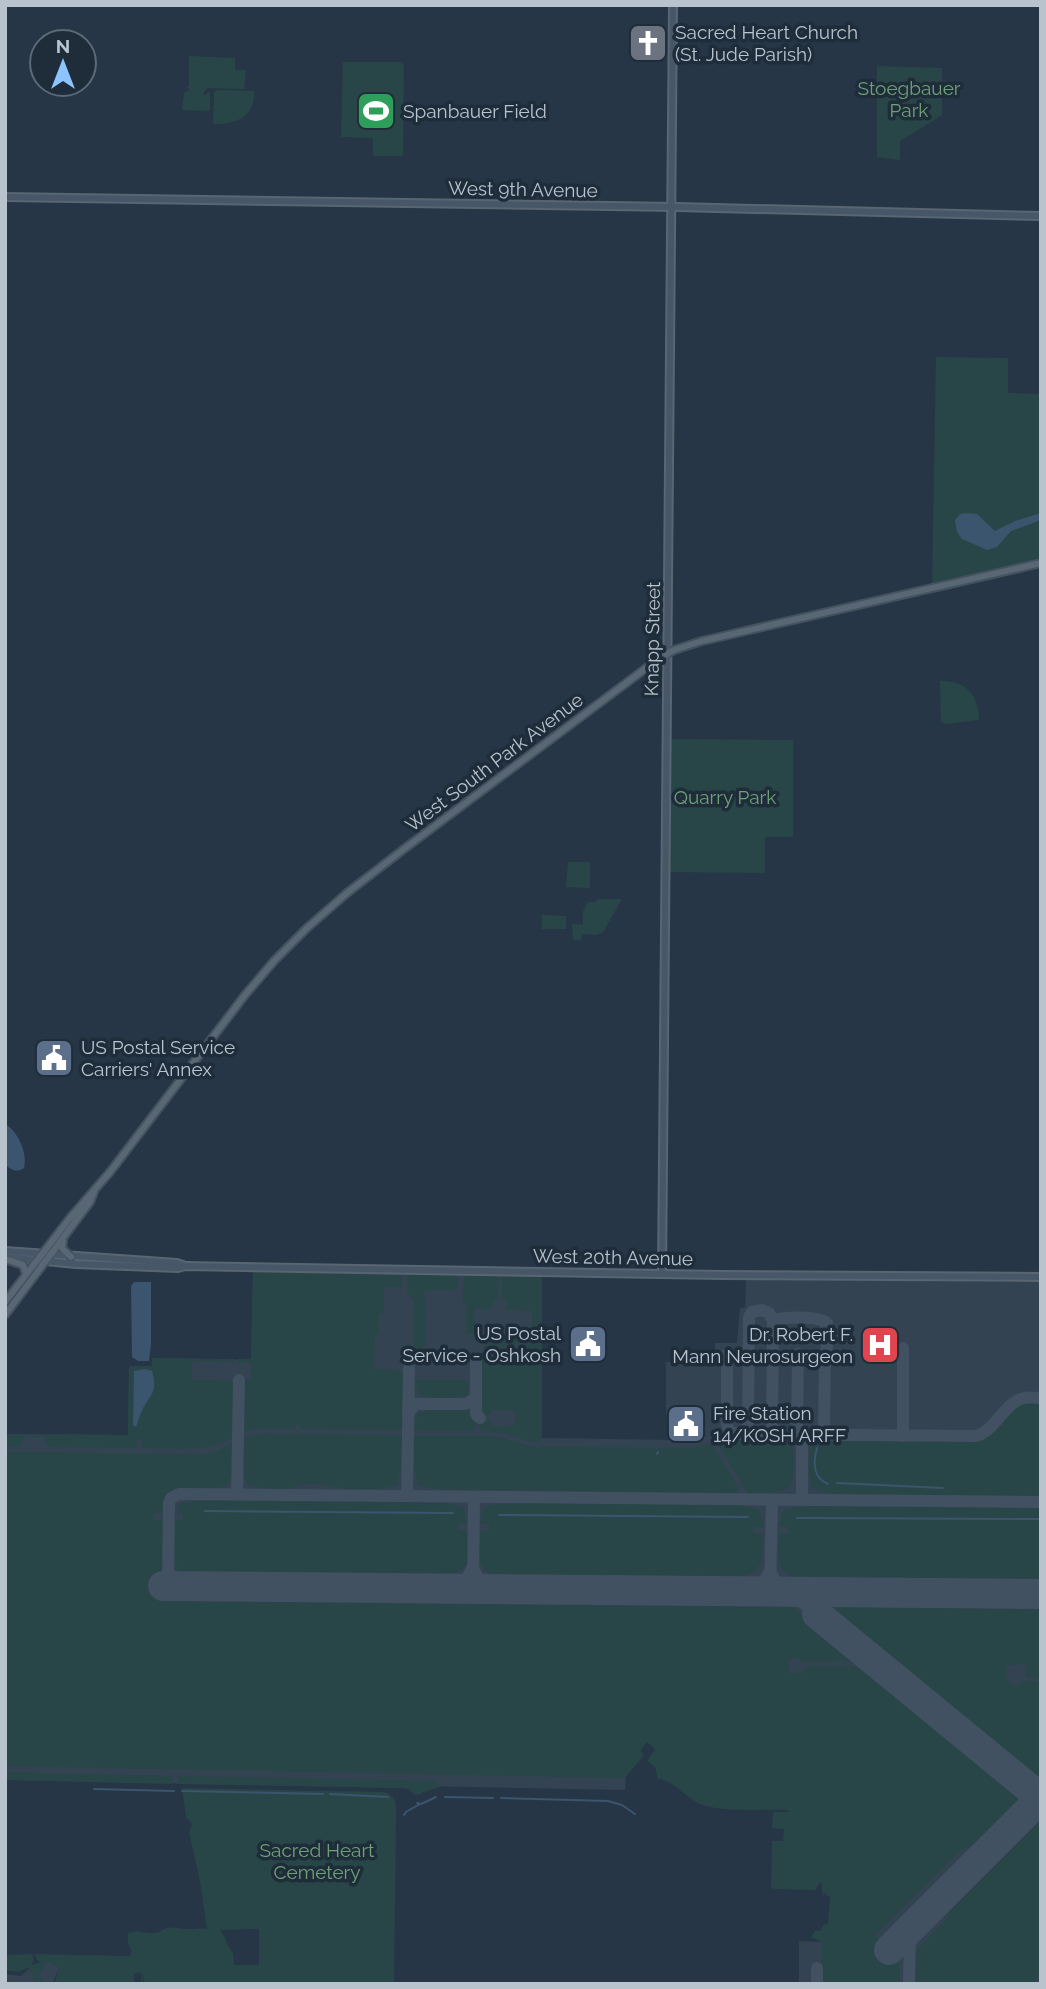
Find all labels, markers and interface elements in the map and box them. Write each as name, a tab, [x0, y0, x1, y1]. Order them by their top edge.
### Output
place label: Sacred Heart Church (St. Jude Parish)	[675, 21, 858, 65]
church icon: Sacred Heart Church (St. Jude Parish)	[627, 22, 669, 64]
north arrow	[28, 28, 98, 98]
text: N	[56, 35, 70, 57]
park label: Stoegbauer Park	[858, 77, 961, 121]
sports icon: Spanbauer Field	[355, 90, 397, 132]
place label: Spanbauer Field	[403, 100, 547, 122]
street label: West 9th Avenue	[448, 177, 598, 201]
street label: Knapp Street	[640, 581, 664, 696]
street label: West South Park Avenue	[401, 688, 587, 836]
park label: Quarry Park	[674, 786, 776, 808]
place label: US Postal Service Carriers' Annex	[81, 1036, 235, 1080]
public building icon: US Postal Service Carriers' Annex	[33, 1037, 75, 1079]
street label: West 20th Avenue	[533, 1245, 693, 1269]
place label: US Postal Service - Oshkosh	[403, 1322, 562, 1366]
public building icon: US Postal Service - Oshkosh	[567, 1323, 609, 1365]
place label: Dr. Robert F. Mann Neurosurgeon	[672, 1323, 853, 1367]
hospital icon: Dr. Robert F. Mann Neurosurgeon	[859, 1324, 901, 1366]
place label: Fire Station 14/KOSH ARFF	[713, 1402, 846, 1446]
public building icon: Fire Station 14/KOSH ARFF	[665, 1403, 707, 1445]
park label: Sacred Heart Cemetery	[260, 1839, 375, 1883]

